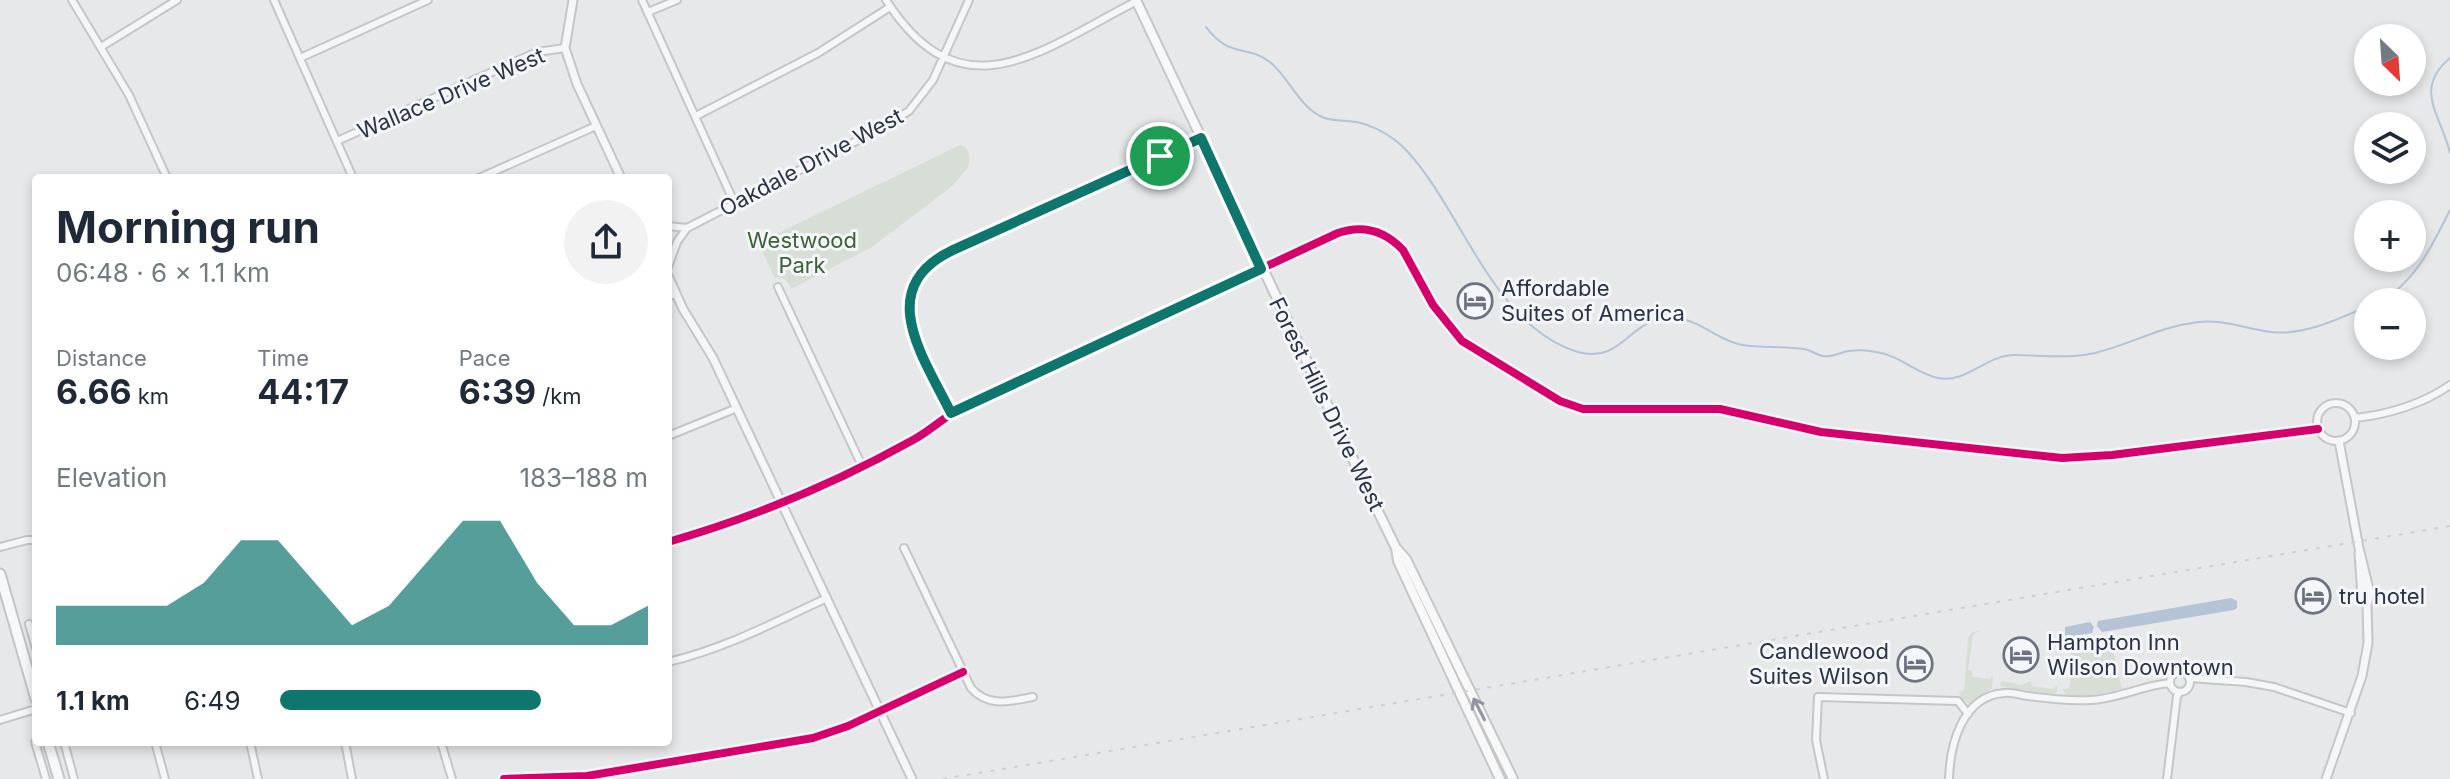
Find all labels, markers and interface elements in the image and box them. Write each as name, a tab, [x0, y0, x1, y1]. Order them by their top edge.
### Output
north arrow	[2354, 24, 2426, 96]
map controls	[2354, 24, 2426, 360]
street label: Wallace Drive West	[354, 42, 548, 144]
street label: Oakdale Drive West	[715, 103, 907, 221]
button: layers	[2354, 112, 2426, 184]
pin	[1126, 122, 1194, 190]
icon: arrive	[1138, 134, 1182, 178]
text: Morning run	[56, 200, 320, 254]
button: share	[564, 200, 648, 284]
button: +	[2354, 200, 2426, 272]
park label: Westwood Park	[747, 227, 857, 278]
text: 06:48 · 6 × 1.1 km	[56, 257, 270, 288]
place label: Affordable Suites of America	[1501, 275, 1685, 326]
hotel icon: Affordable Suites of America	[1456, 282, 1494, 320]
button: −	[2354, 288, 2426, 360]
street label: Forest Hills Drive West	[1264, 293, 1390, 515]
text: Distance	[56, 345, 147, 371]
text: Time	[257, 345, 309, 371]
text: Pace	[459, 345, 510, 371]
text: 6.66	[56, 371, 132, 412]
text: 44:17	[257, 371, 349, 412]
text: 6:39	[459, 371, 536, 412]
text: km	[132, 383, 169, 409]
text: /km	[536, 383, 582, 409]
text: Elevation	[56, 462, 167, 493]
text: 183–188 m	[519, 462, 648, 493]
hotel icon: tru hotel	[2294, 577, 2332, 615]
place label: tru hotel	[2339, 583, 2425, 609]
place label: Hampton Inn Wilson Downtown	[2047, 629, 2234, 680]
hotel icon: Hampton Inn Wilson Downtown	[2002, 636, 2040, 674]
place label: Candlewood Suites Wilson	[1749, 638, 1889, 689]
hotel icon: Candlewood Suites Wilson	[1896, 645, 1934, 683]
text: 1.1 km	[56, 685, 130, 716]
text: 6:49	[184, 685, 241, 716]
one-way arrow	[1471, 697, 1487, 721]

